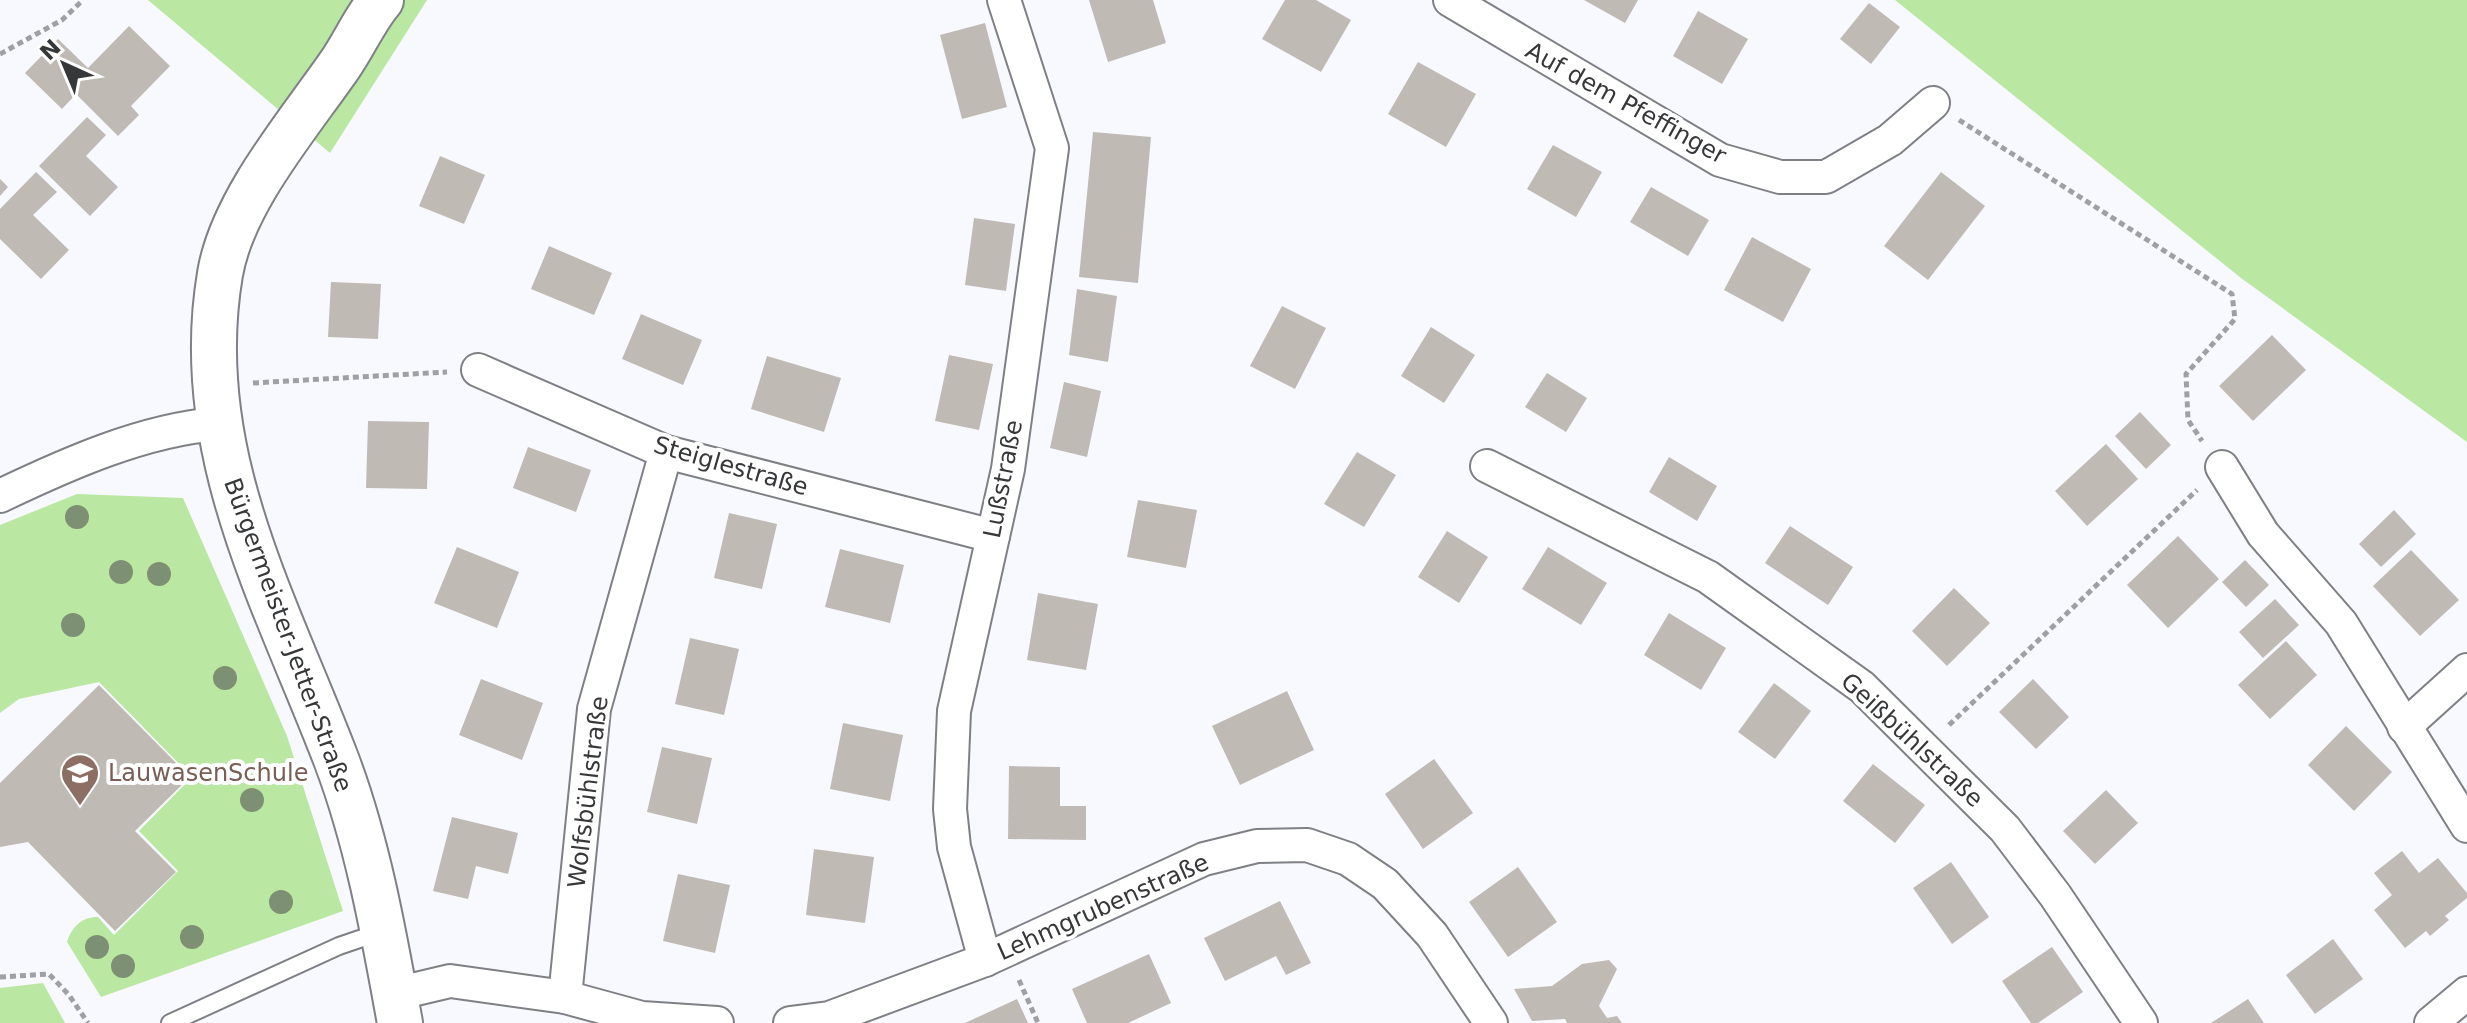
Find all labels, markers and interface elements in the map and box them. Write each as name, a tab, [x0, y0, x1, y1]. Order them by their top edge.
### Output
north arrow	[24, 24, 104, 104]
text: N	[35, 35, 66, 65]
street label: Auf dem Pfeffinger	[1521, 36, 1731, 170]
street label: Lußstraße	[978, 418, 1028, 540]
street label: Steiglestraße	[651, 431, 811, 501]
street label: Bürgermeister-Jetter-Straße	[218, 474, 358, 796]
street label: Geißbühlstraße	[1835, 667, 1989, 813]
street label: Wolfsbühlstraße	[562, 694, 614, 890]
school or university icon: LauwasenSchule	[59, 752, 101, 807]
place label: LauwasenSchule	[108, 759, 308, 787]
street label: Lehmgrubenstraße	[993, 848, 1213, 966]

